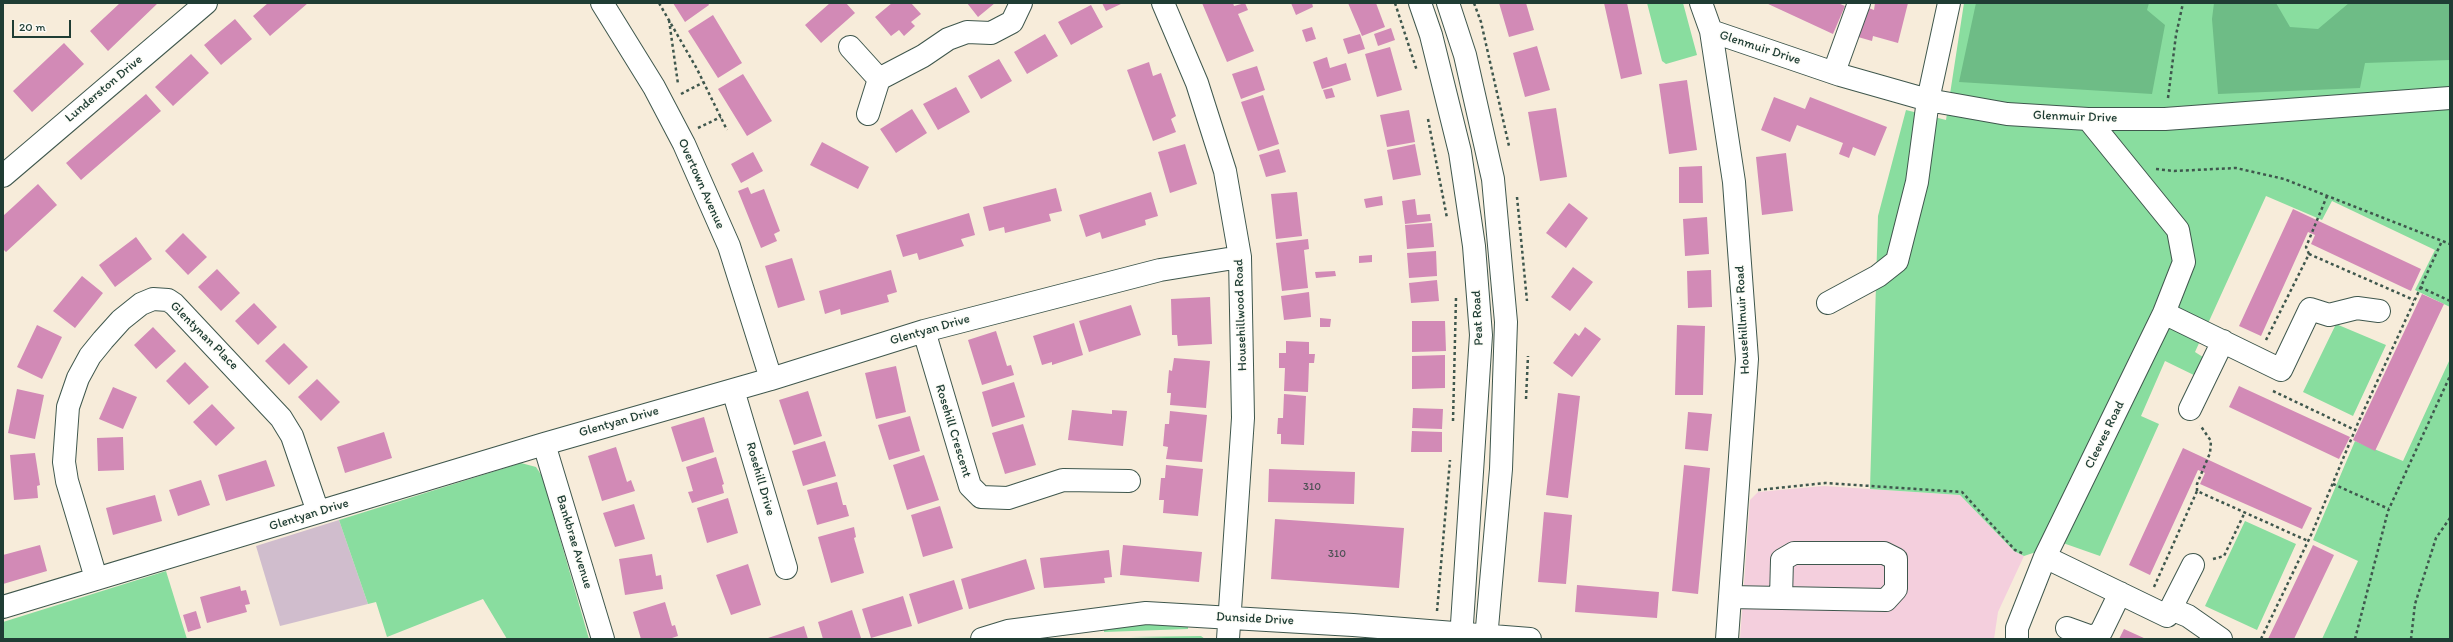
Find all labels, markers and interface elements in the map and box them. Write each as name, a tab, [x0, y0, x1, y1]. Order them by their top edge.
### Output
scale bar	[14, 12, 73, 38]
text: 20 m	[19, 20, 46, 34]
street label: Glenmuir Drive	[1717, 28, 1803, 68]
street label: Lunderston Drive	[62, 52, 146, 126]
street label: Glenmuir Drive	[2033, 108, 2117, 126]
street label: Overtown Avenue	[674, 136, 728, 232]
street label: Househillwood Road	[1231, 259, 1251, 371]
street label: Househillmuir Road	[1732, 265, 1754, 375]
street label: Peat Road	[1469, 290, 1487, 346]
street label: Glentynan Place	[167, 299, 241, 373]
street label: Glentyan Drive	[888, 311, 972, 349]
street label: Rosehill Crescent	[931, 383, 975, 479]
street label: Cleeves Road	[2082, 399, 2128, 471]
street label: Glentyan Drive	[577, 403, 661, 441]
street label: Rosehill Drive	[742, 440, 778, 518]
house number: 310	[1303, 480, 1321, 494]
street label: Bankbrae Avenue	[552, 493, 596, 591]
street label: Glentyan Drive	[267, 496, 351, 534]
house number: 310	[1328, 547, 1346, 561]
street label: Dunside Drive	[1216, 609, 1294, 629]

